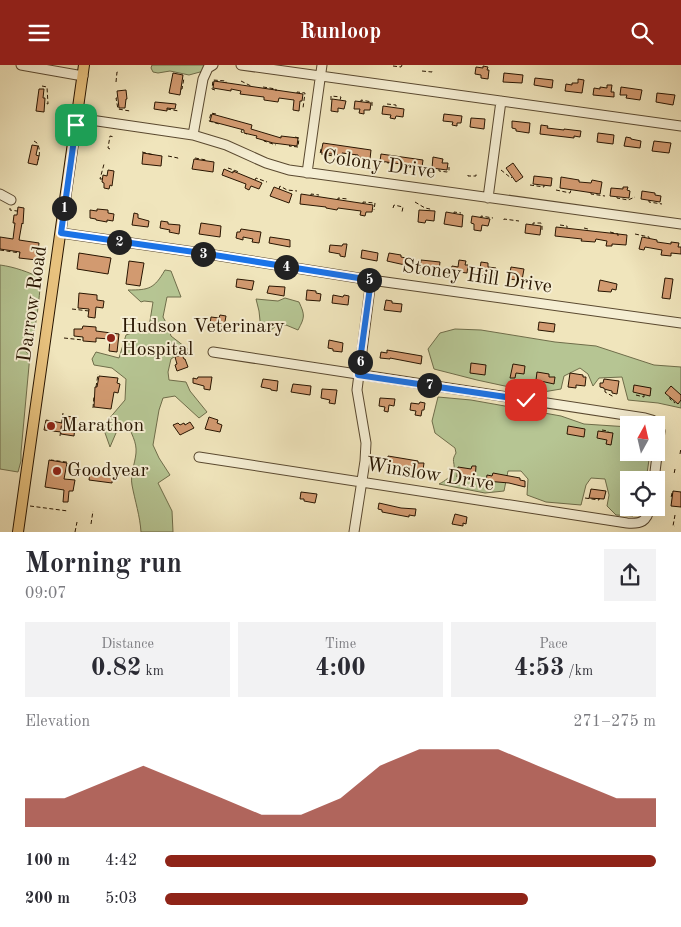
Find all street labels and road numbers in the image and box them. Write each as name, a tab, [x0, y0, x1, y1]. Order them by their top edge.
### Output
street label: Colony Drive	[321, 147, 437, 183]
street label: Darrow Road	[15, 245, 51, 363]
street label: Stoney Hill Drive	[401, 257, 553, 297]
street label: Winslow Drive	[364, 455, 496, 495]

